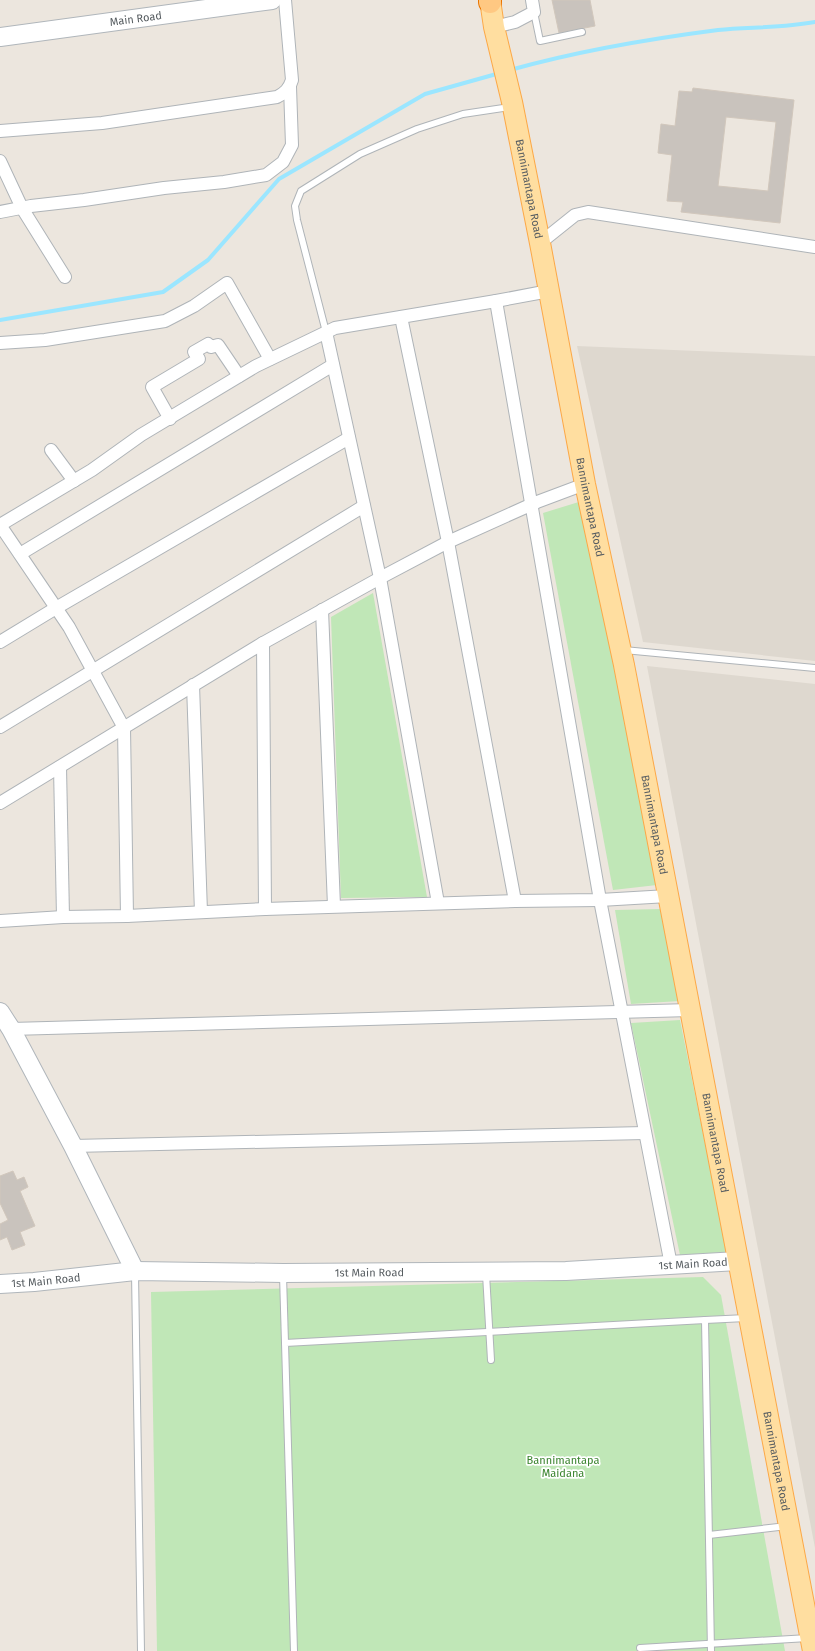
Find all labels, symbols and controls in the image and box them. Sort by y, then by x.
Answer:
street label: Main Road [109,9,163,29]
street label: Bannimantapa Road [513,138,545,240]
street label: Bannimantapa Road [573,456,607,558]
street label: Bannimantapa Road [638,774,670,876]
street label: Bannimantapa Road [699,1092,731,1194]
street label: 1st Main Road [658,1256,728,1273]
street label: 1st Main Road [335,1266,404,1280]
street label: 1st Main Road [11,1271,81,1290]
street label: Bannimantapa Road [760,1410,792,1512]
park label: Bannimantapa Maidana [527,1454,599,1480]

